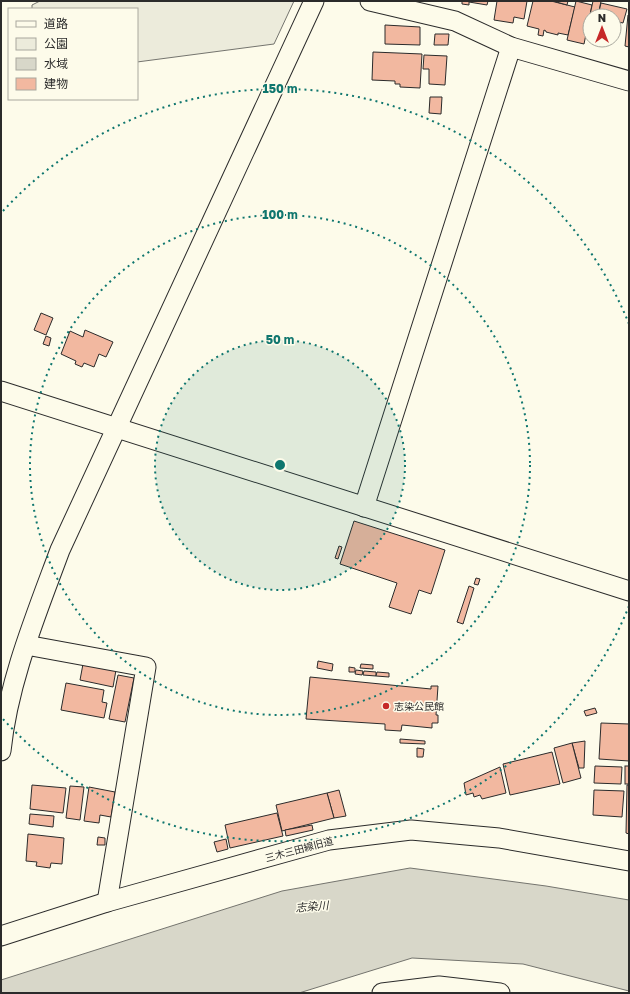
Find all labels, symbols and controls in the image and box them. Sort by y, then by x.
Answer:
legend [8,8,138,100]
north arrow [582,8,622,48]
text: N [598,11,606,24]
text: 道路 [44,16,68,31]
text: 公園 [44,36,68,51]
text: 水域 [44,56,68,71]
text: 建物 [44,76,68,91]
text: 150 m [263,81,297,96]
text: 100 m [262,207,298,222]
text: 50 m [266,332,294,347]
centre of rings [273,458,287,472]
place label: 志染公民館 [394,700,444,712]
marker: 志染公民館 [381,701,391,711]
street label: 三木三田線旧道 [264,834,334,864]
water label: 志染川 [295,898,330,914]

